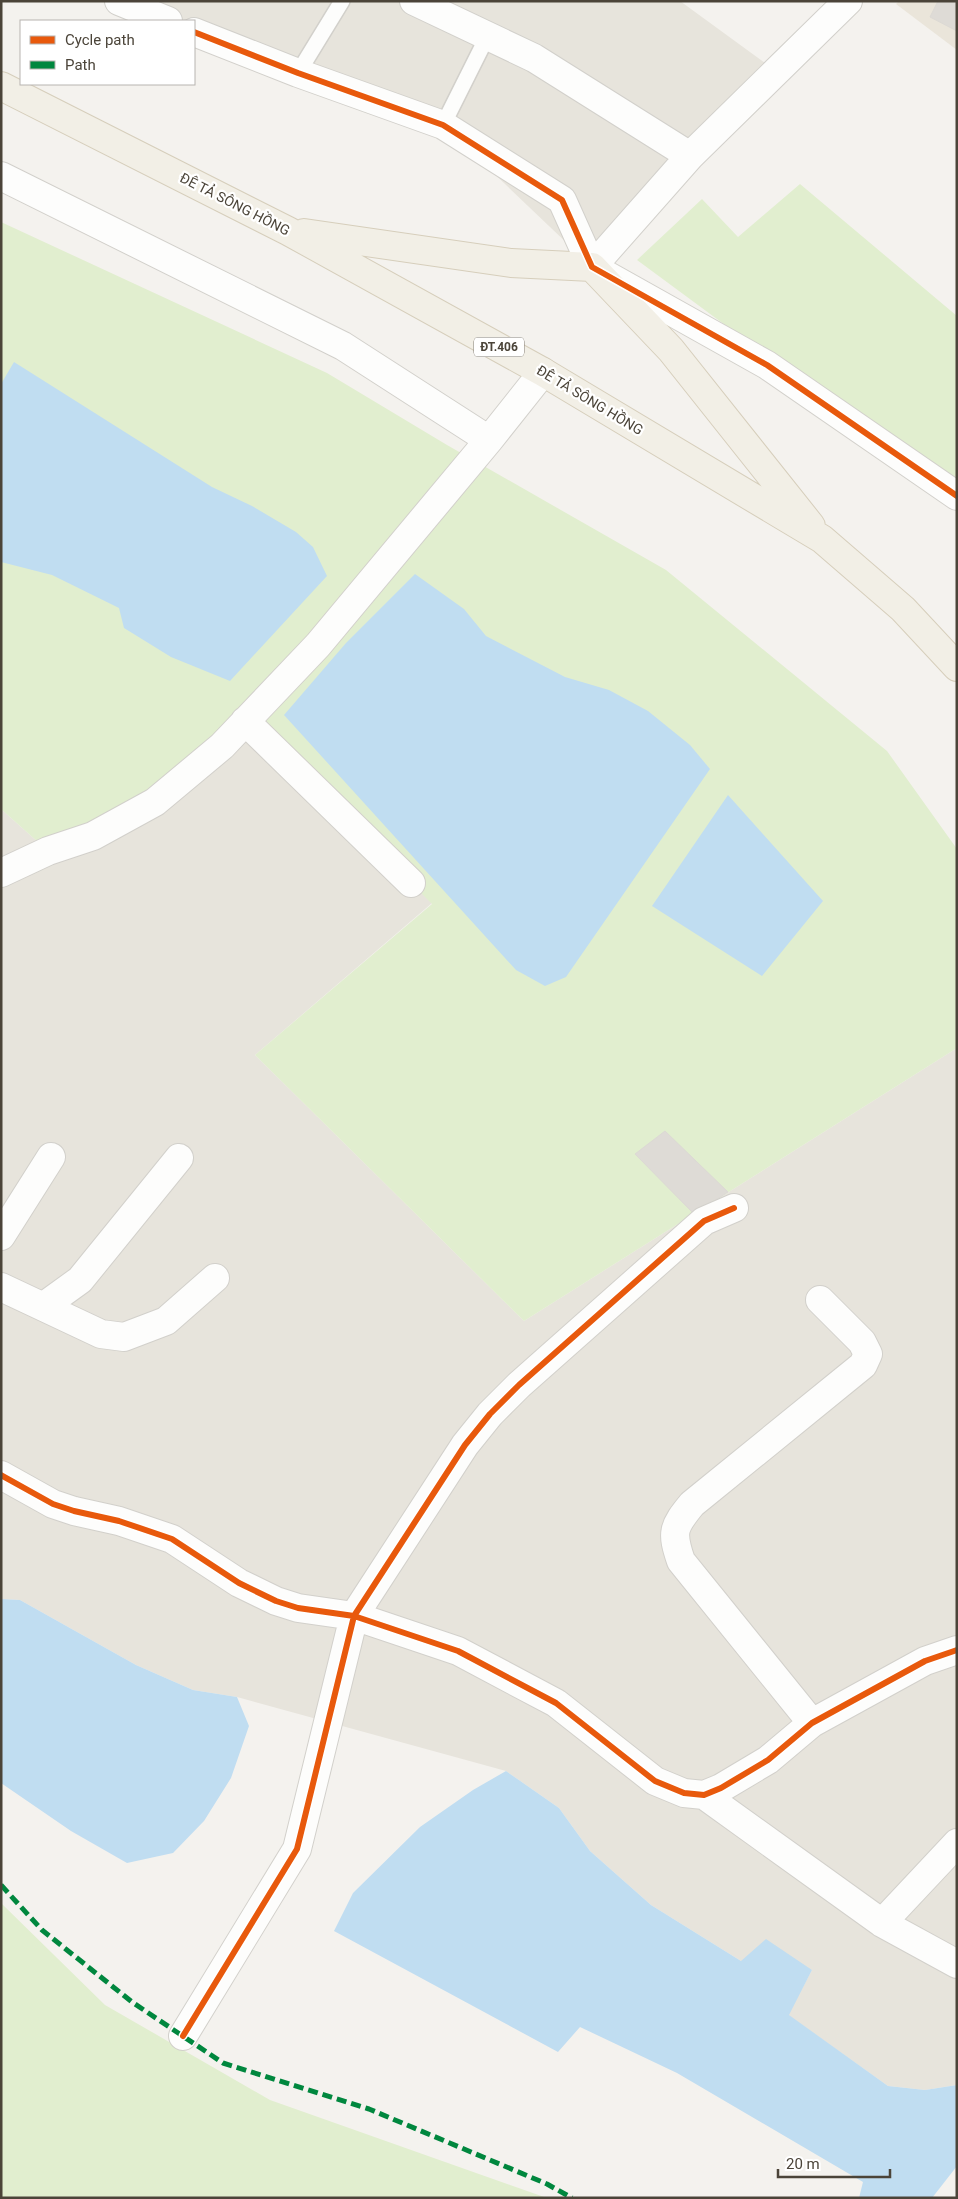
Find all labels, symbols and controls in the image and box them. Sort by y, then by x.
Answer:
legend [20,20,195,85]
text: Cycle path [65,31,135,49]
text: Path [65,56,96,74]
street label: ĐÊ TẢ SÔNG HỒNG [177,168,293,239]
road number: ĐT.406 [474,338,524,357]
street label: ĐÊ TẢ SÔNG HỒNG [534,360,647,438]
scale bar [778,2146,890,2178]
text: 20 m [786,2155,820,2173]

